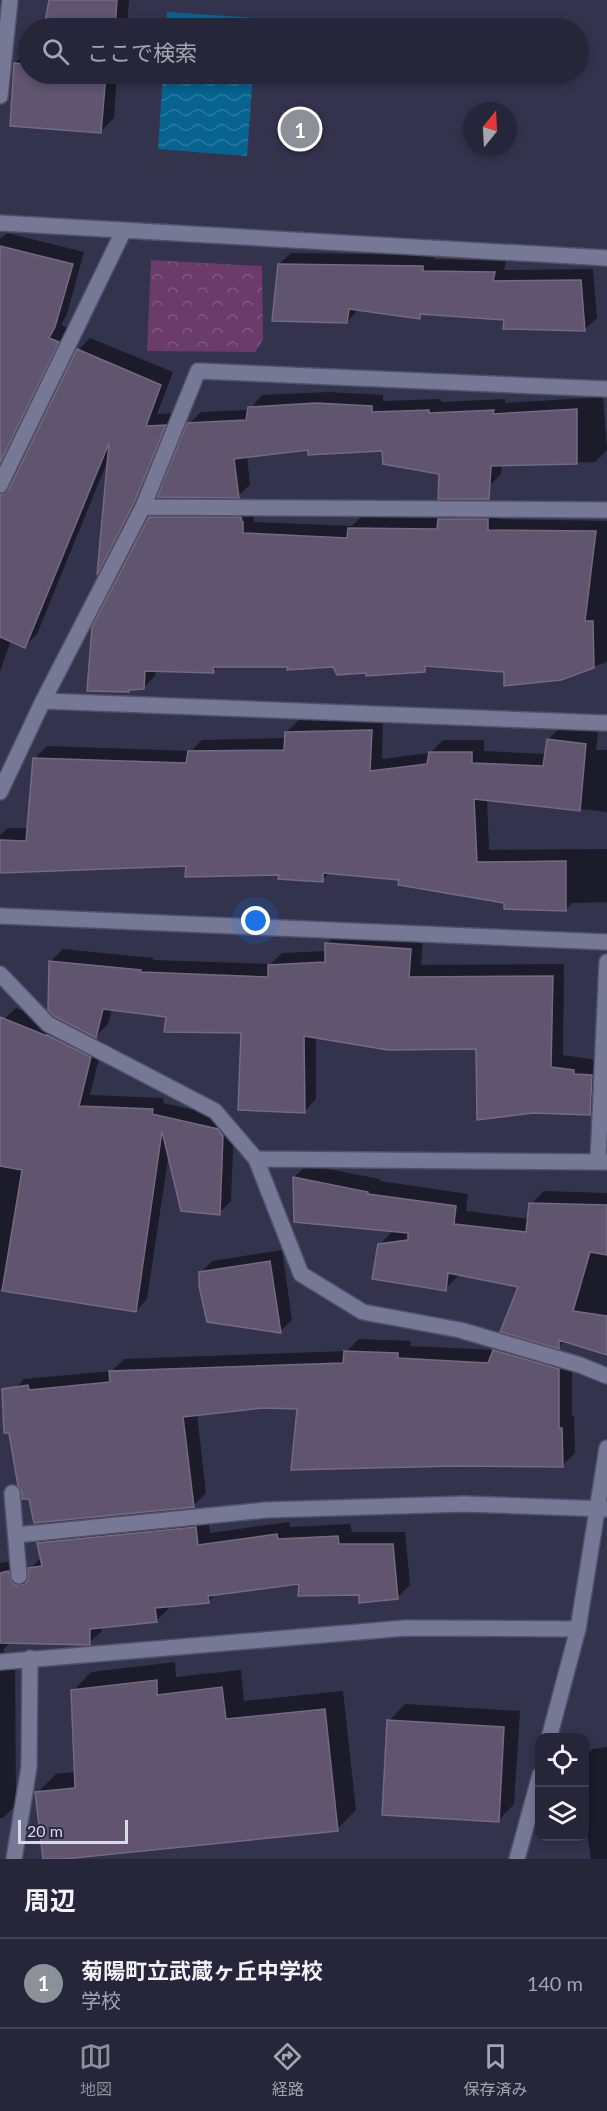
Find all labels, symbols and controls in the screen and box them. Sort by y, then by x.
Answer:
search box [18,18,589,84]
icon: search [39,35,72,68]
text: ここで検索 [87,39,197,66]
north arrow [463,102,517,156]
pin: 1 [280,106,320,152]
your location [241,906,270,935]
map controls [535,1733,589,1841]
button: locate [535,1733,589,1787]
button: layers [535,1787,589,1841]
scale bar [18,1817,128,1844]
text: 20 m [27,1821,63,1840]
text: 周辺 [24,1884,76,1916]
text: 菊陽町立武蔵ヶ丘中学校 [81,1957,323,1984]
text: 1 [38,1971,49,1995]
text: 140 m [527,1971,583,1995]
text: 学校 [81,1988,121,2012]
tab: 地図 [79,2040,112,2100]
tab: 経路 [271,2040,304,2100]
tab: 保存済み [463,2040,527,2100]

